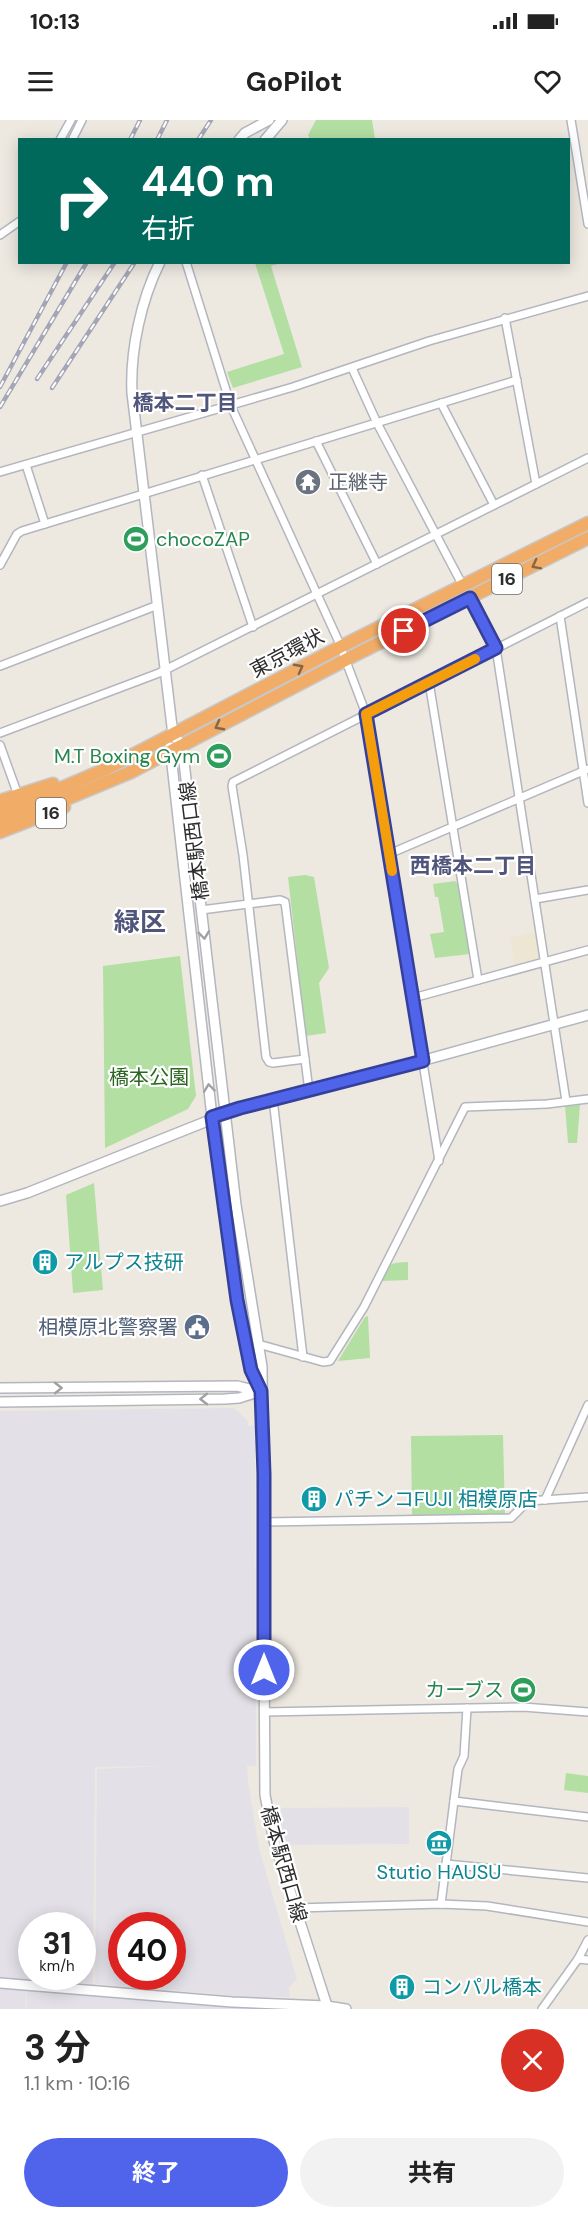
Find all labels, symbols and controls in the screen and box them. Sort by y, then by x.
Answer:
text: 10:13 [30,7,80,36]
text: GoPilot [246,64,342,99]
icon: menu [24,65,57,98]
icon: heart [531,65,564,98]
text: 440 m [141,154,275,209]
icon: right [42,162,120,240]
text: 右折 [141,211,195,246]
district label: 橋本二丁目 [133,389,238,417]
temple icon: 正継寺 [293,467,323,497]
place label: 正継寺 [328,469,388,495]
sports icon: chocoZAP [121,524,151,554]
place label: chocoZAP [156,526,250,552]
one-way arrow [531,557,542,569]
road number: 16 [492,564,522,594]
pin [378,605,429,656]
icon: arrive [387,614,420,647]
street label: 東京環状 [246,623,328,683]
one-way arrow [293,664,304,676]
one-way arrow [214,719,225,731]
sports icon: M.T Boxing Gym [204,741,234,771]
place label: M.T Boxing Gym [54,743,200,769]
street label: 橋本駅西口線 [174,780,214,902]
road number: 16 [36,798,66,828]
district label: 西橋本二丁目 [410,852,536,880]
district label: 緑区 [114,905,166,939]
one-way arrow [198,931,210,940]
park label: 橋本公園 [109,1064,189,1090]
one-way arrow [203,1083,216,1092]
building icon: アルプス技研 [30,1247,60,1277]
place label: アルプス技研 [64,1249,184,1275]
public building icon: 相模原北警察署 [182,1312,212,1342]
place label: 相模原北警察署 [38,1314,178,1340]
one-way arrow [54,1382,63,1394]
one-way arrow [199,1393,208,1406]
building icon: パチンコFUJI 相模原店 [299,1484,329,1514]
place label: パチンコFUJI 相模原店 [334,1486,538,1512]
position arrow [232,1638,296,1702]
sports icon: カーブス [508,1675,538,1705]
place label: カーブス [425,1677,504,1703]
street label: 橋本駅西口線 [255,1803,313,1925]
museum icon: Stutio HAUSU [424,1828,454,1858]
place label: Stutio HAUSU [377,1859,501,1885]
speed limit sign: 40 [108,1912,186,1990]
text: 31 [43,1924,71,1963]
text: km/h [39,1956,75,1976]
building icon: コンパル橋本 [387,1972,417,2002]
place label: コンパル橋本 [422,1974,542,2000]
text: 3 分 [24,2024,90,2071]
button: close [501,2029,564,2092]
text: 1.1 km · 10:16 [24,2070,131,2096]
button: 終了 [24,2138,288,2207]
button: 共有 [300,2138,564,2207]

